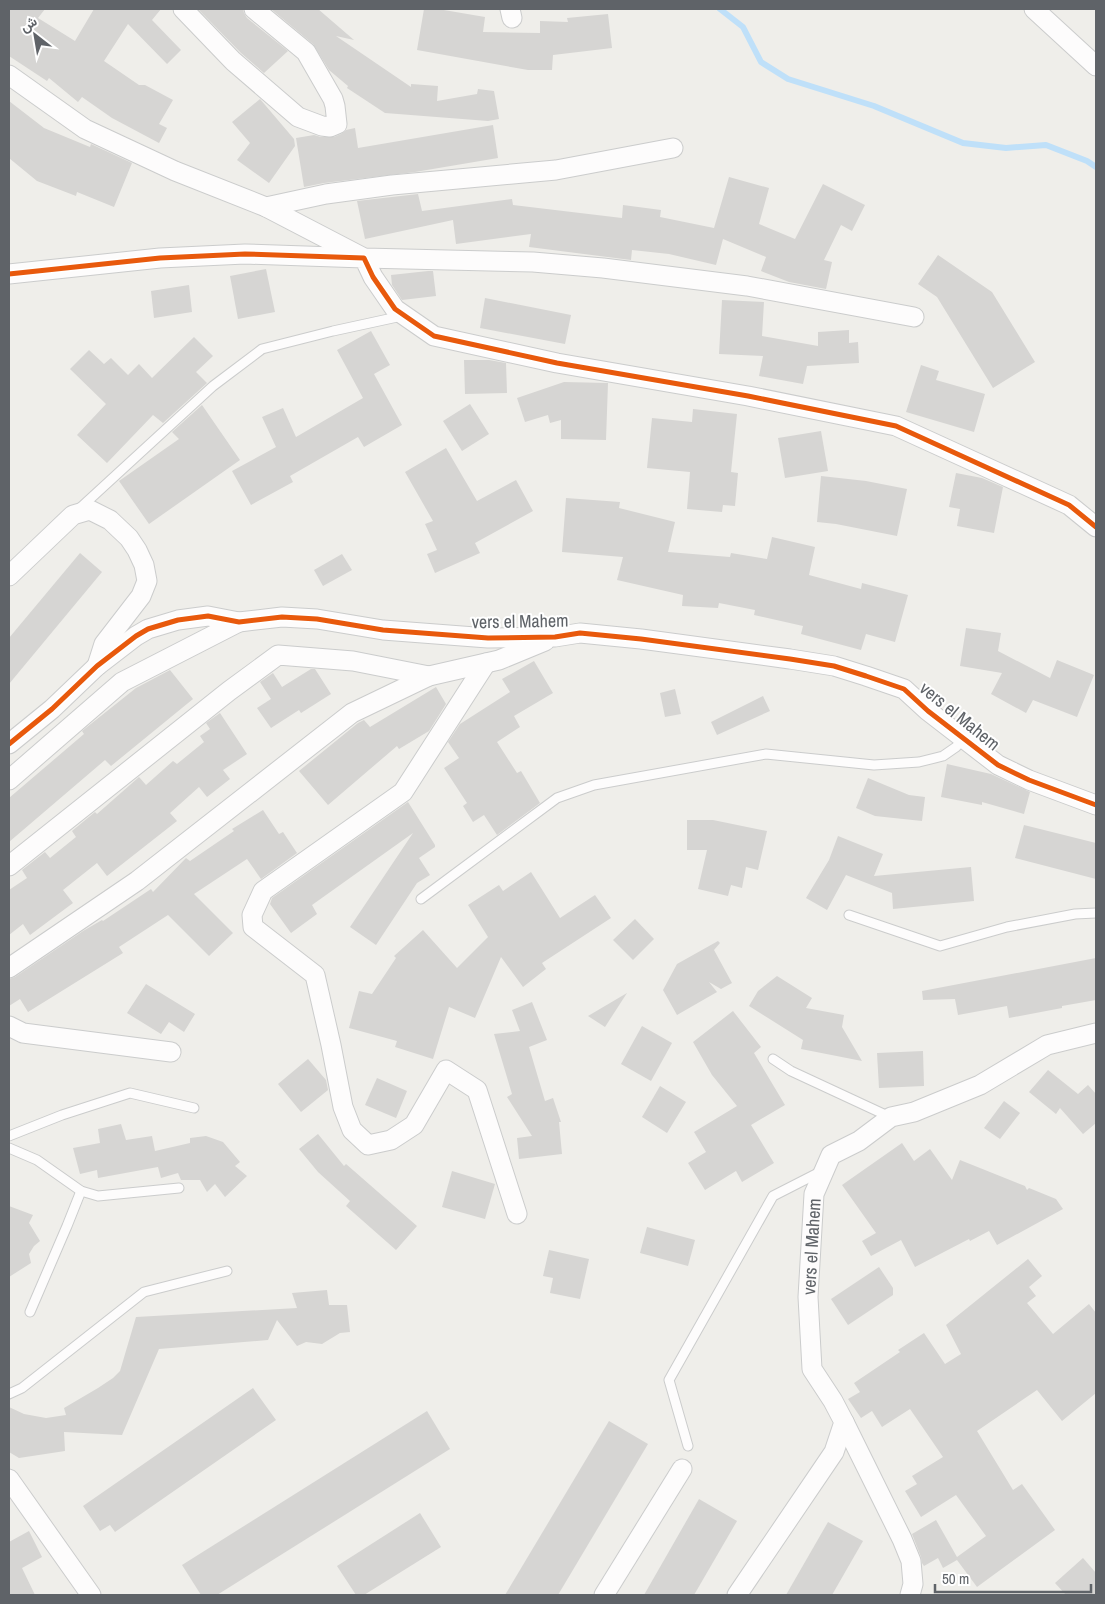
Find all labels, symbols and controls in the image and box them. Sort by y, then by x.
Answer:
north arrow [10,10,60,60]
text: ش [16,12,40,36]
street label: vers el Mahem [471,608,569,634]
street label: vers el Mahem [915,676,1005,756]
street label: vers el Mahem [796,1198,826,1296]
scale bar [935,1562,1091,1594]
text: 50 m [942,1568,969,1589]

